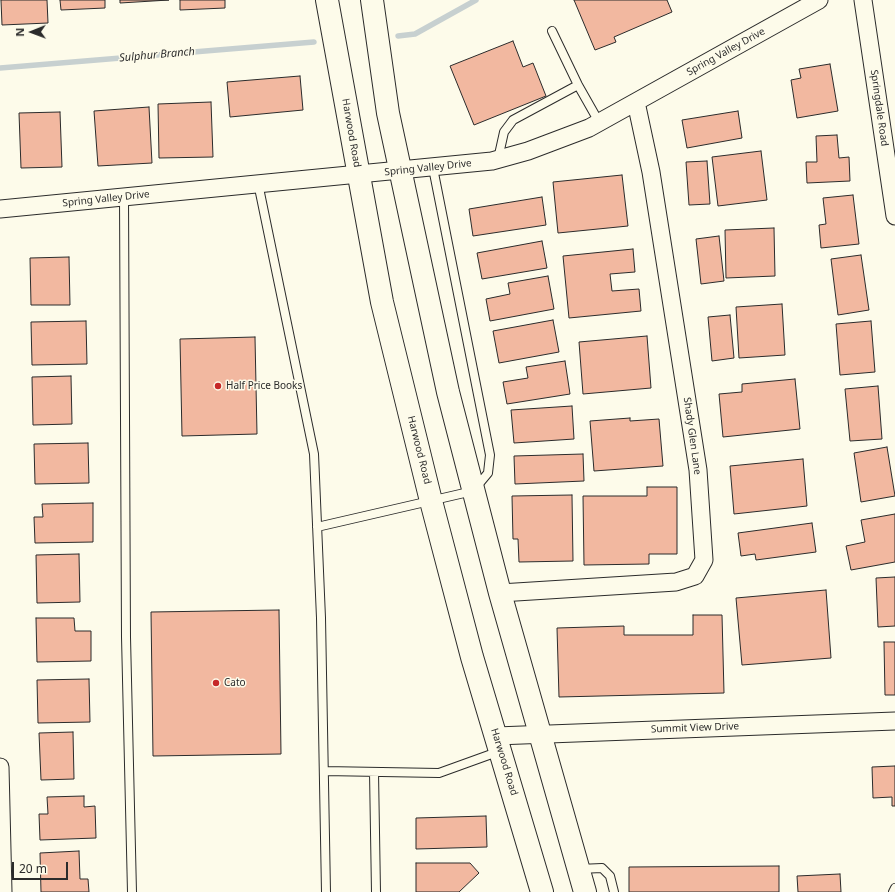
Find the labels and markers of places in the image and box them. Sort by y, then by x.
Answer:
place label: Half Price Books [226,380,302,392]
marker: Half Price Books [213,381,223,391]
place label: Cato [224,677,246,689]
marker: Cato [211,678,221,688]

